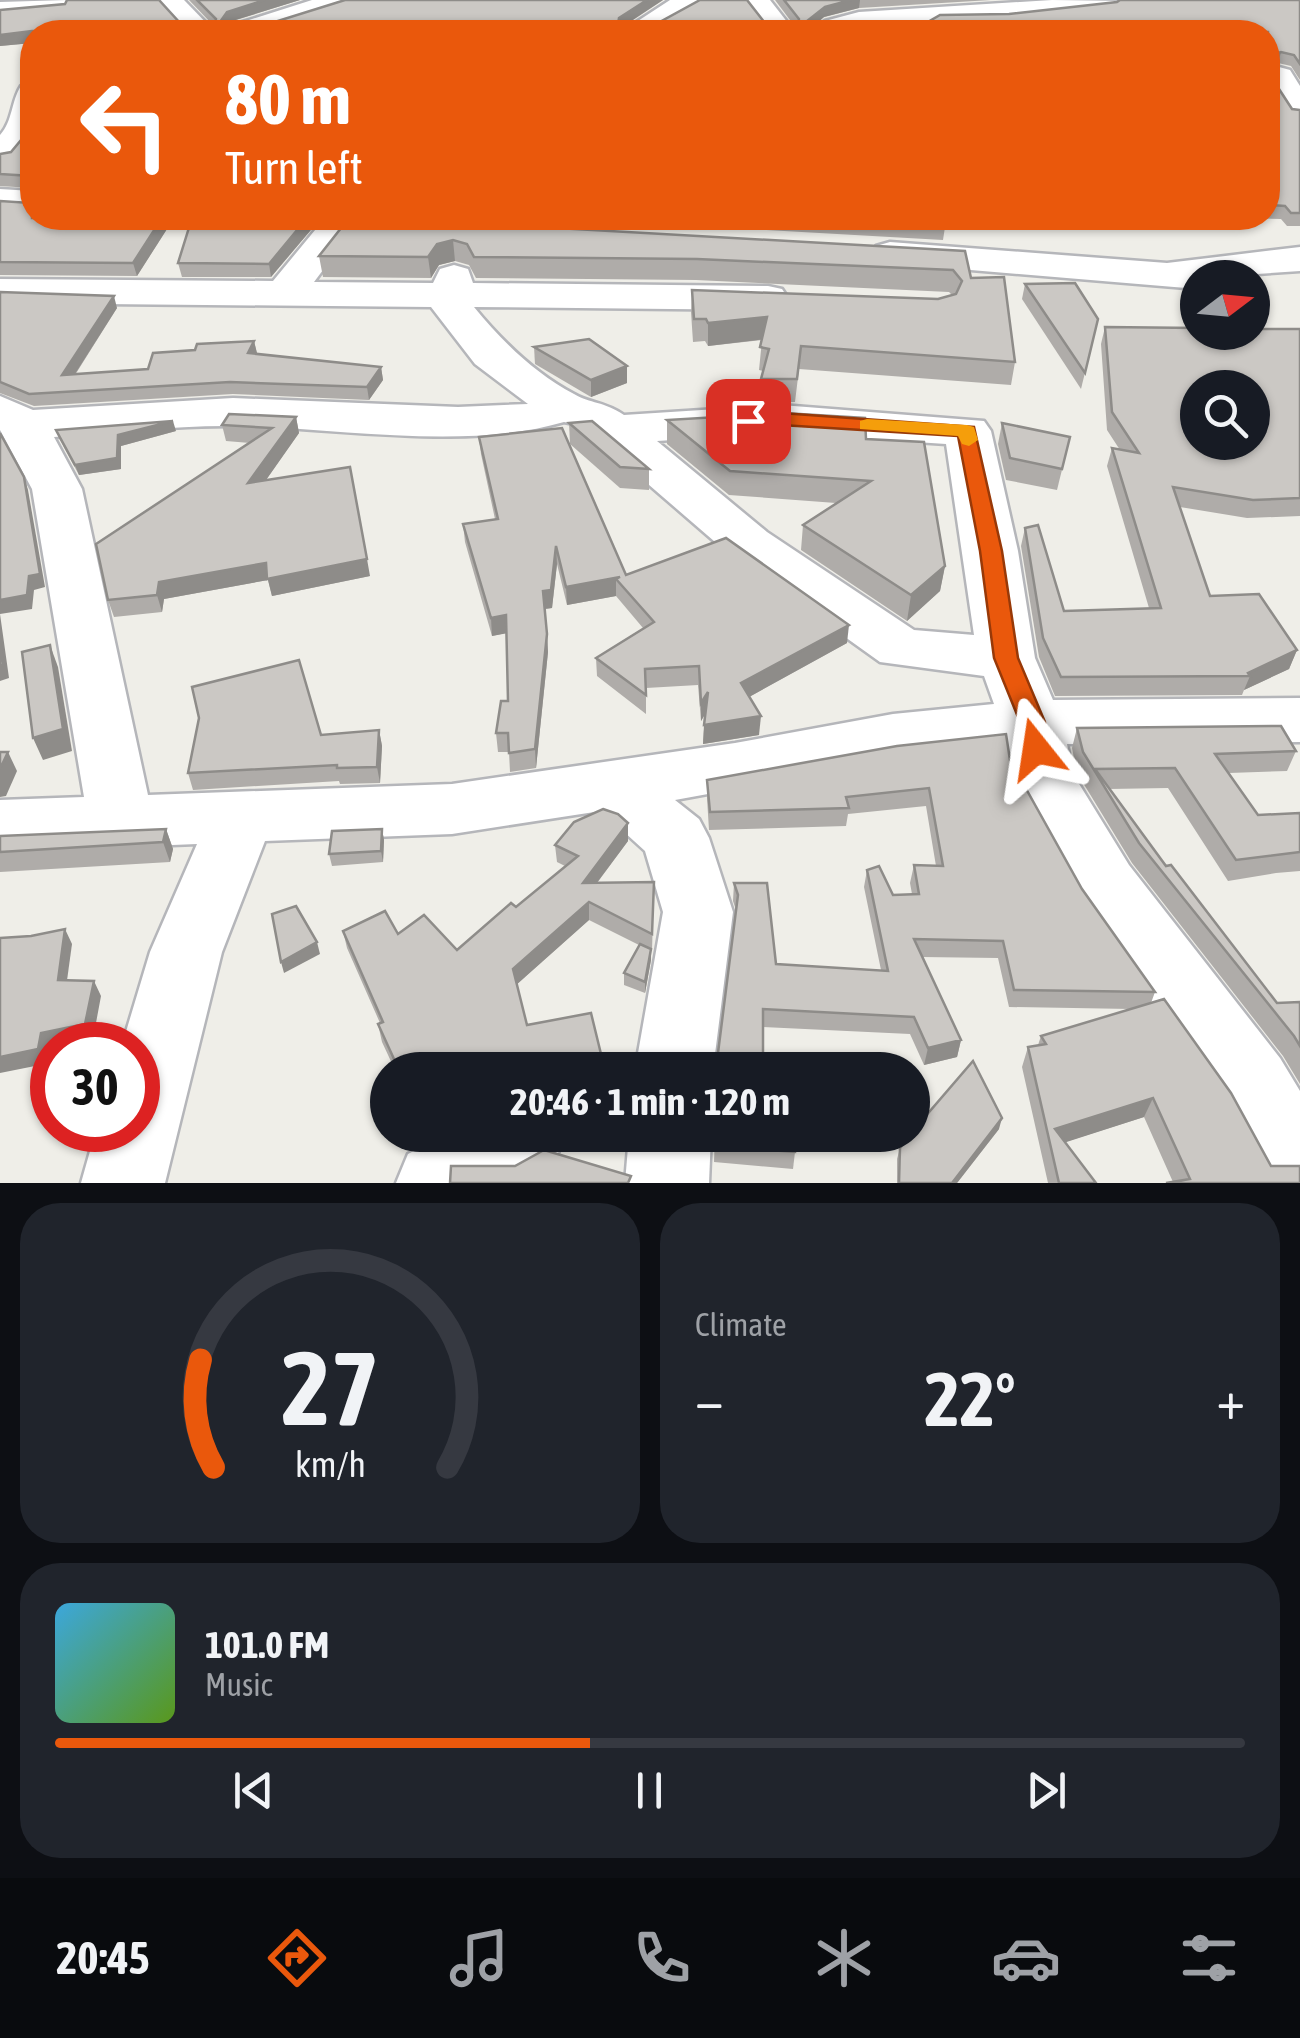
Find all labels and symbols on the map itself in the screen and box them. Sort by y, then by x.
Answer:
north arrow [1180,260,1270,350]
pin [706,379,791,464]
position arrow [984,697,1088,801]
speed limit sign: 30 [30,1022,160,1152]

